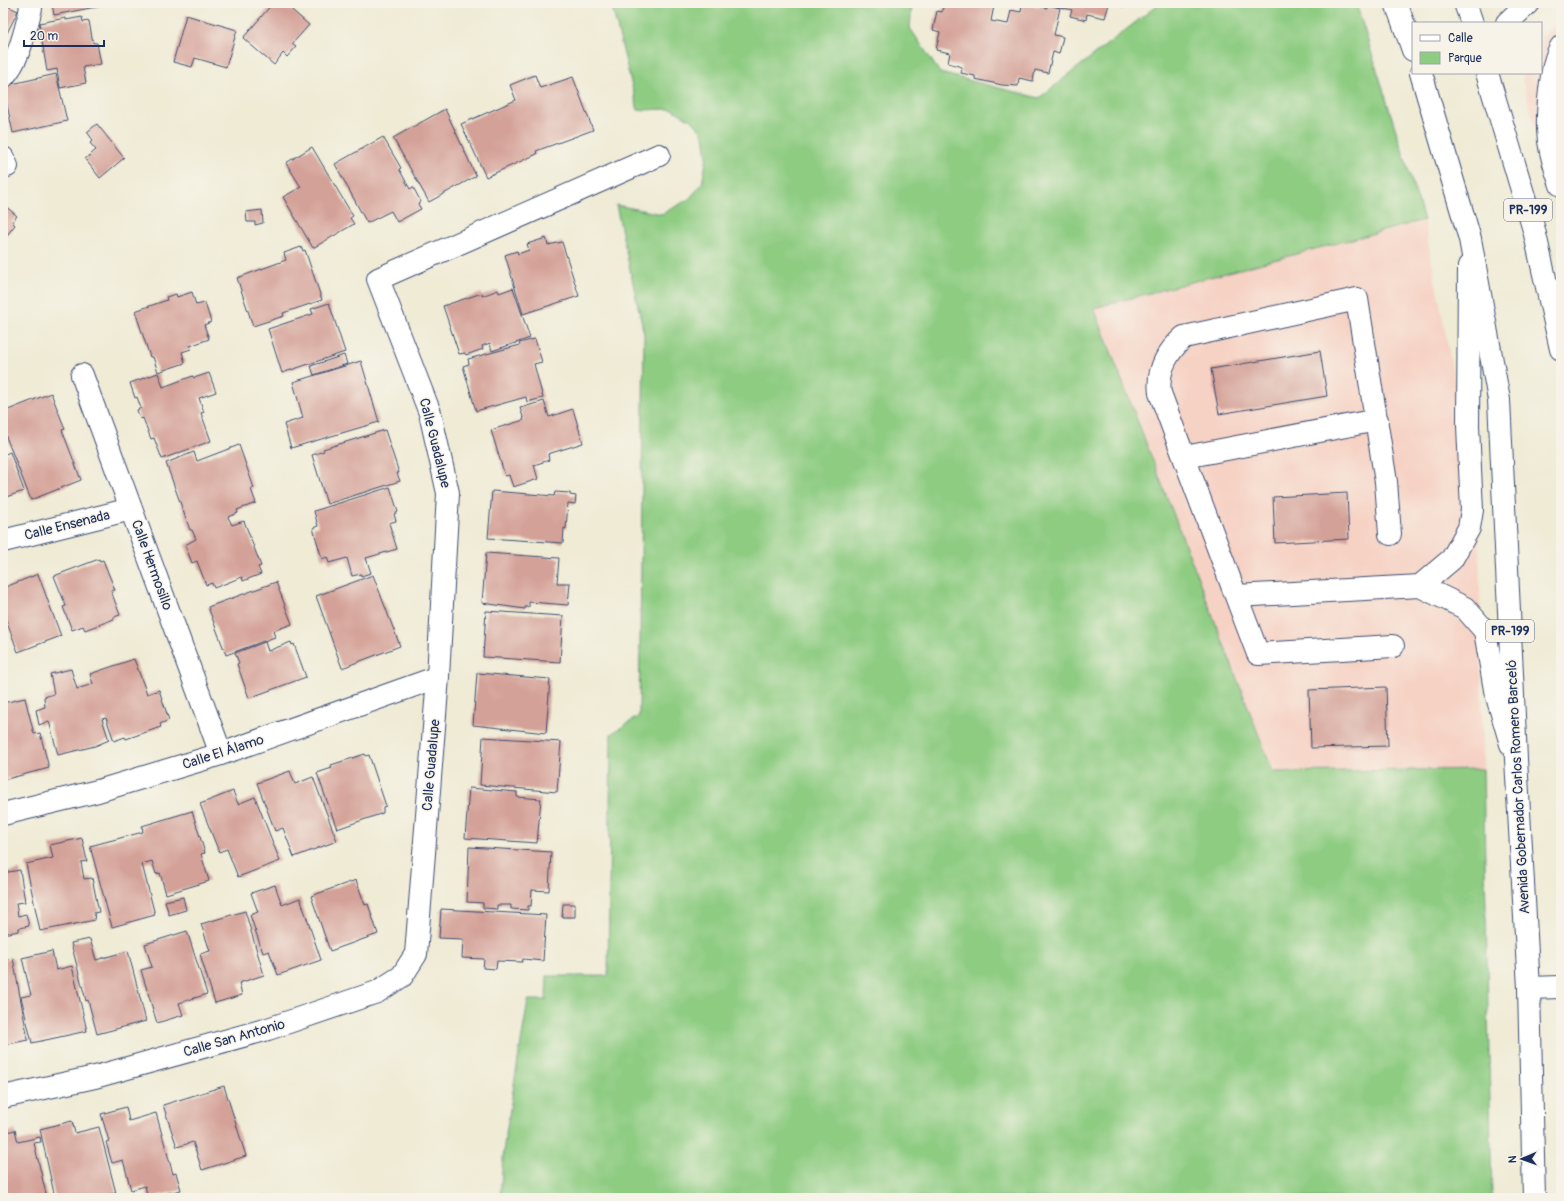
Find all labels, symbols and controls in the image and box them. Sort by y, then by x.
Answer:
scale bar [24,22,104,48]
legend [1412,22,1542,74]
text: 20 m [30,29,59,44]
text: Calle [1448,31,1473,46]
text: Parque [1448,51,1482,66]
road number: PR-199 [1504,199,1552,221]
street label: Calle Guadalupe [416,396,454,490]
street label: Calle Ensenada [23,506,111,544]
street label: Calle Hermosillo [128,518,176,613]
road number: PR-199 [1486,620,1534,642]
street label: Avenida Gobernador Carlos Romero Barceló [1503,659,1533,915]
street label: Calle Guadalupe [419,718,443,811]
street label: Calle El Álamo [180,730,266,773]
street label: Calle San Antonio [181,1015,287,1061]
north arrow [1502,1139,1542,1179]
text: N [1506,1155,1519,1163]

